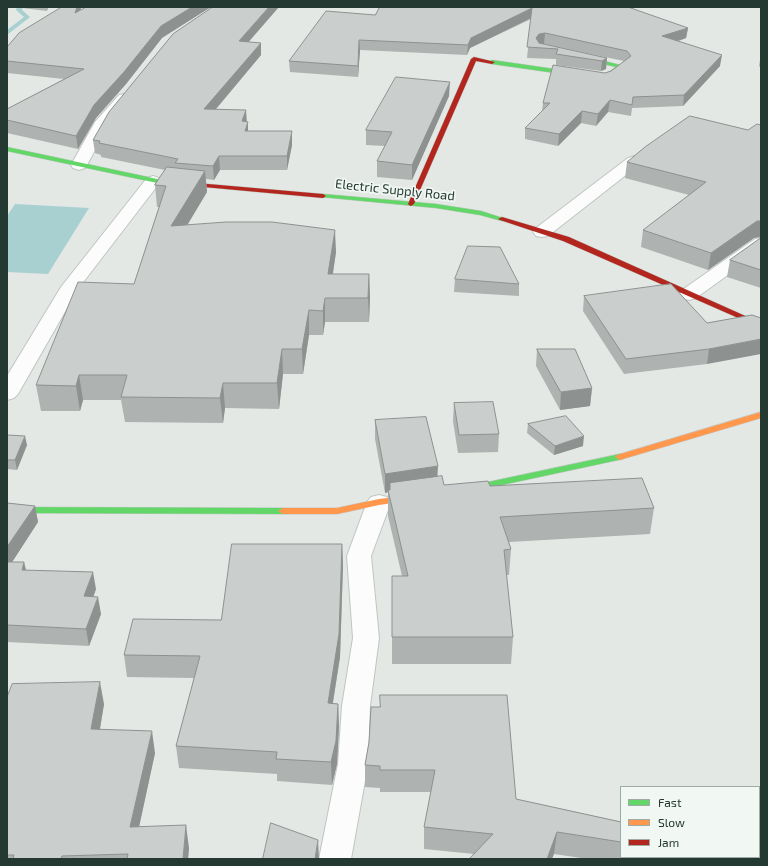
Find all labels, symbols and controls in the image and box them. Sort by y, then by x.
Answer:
street label: Electric Supply Road [334,176,456,204]
legend [620,786,760,858]
text: Fast [658,795,681,809]
text: Slow [658,815,685,829]
text: Jam [658,835,679,849]

